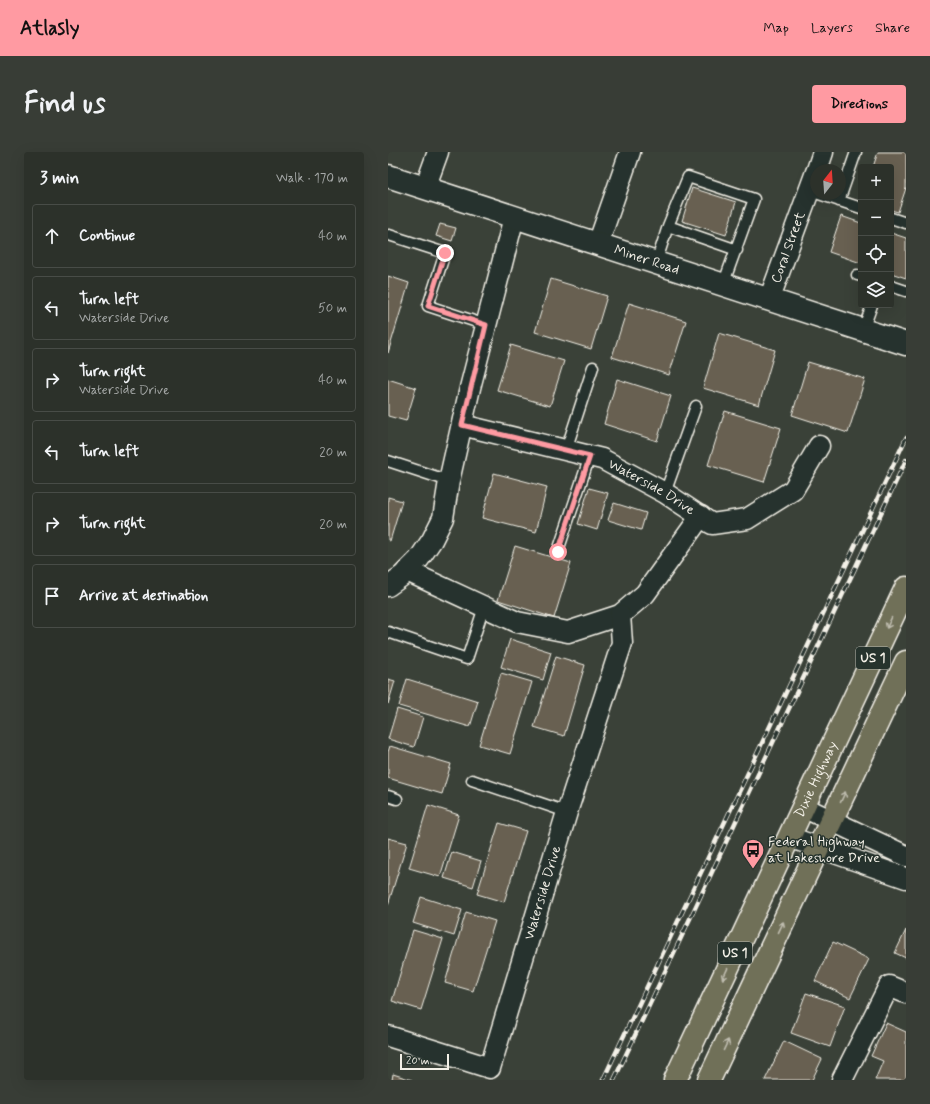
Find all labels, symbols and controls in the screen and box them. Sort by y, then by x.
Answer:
text: Atlasly [20,16,79,41]
text: Map [763,19,789,37]
text: Layers [811,19,853,37]
text: Share [875,19,910,37]
button: Directions [812,85,906,123]
text: Find us [24,86,105,123]
north arrow [810,164,846,200]
map controls [858,164,894,308]
button: + [858,164,894,200]
text: 3 min [40,167,79,189]
text: Walk · 170 m [276,170,348,187]
button: − [858,200,894,236]
street label: Coral Street [767,208,810,286]
icon: ahead [41,225,63,247]
text: Continue [79,226,135,246]
text: 40 m [318,228,347,245]
button: locate [858,236,894,272]
street label: Miner Road [612,241,682,279]
route end [436,244,454,262]
button: layers [858,272,894,308]
text: Turn left [79,290,139,310]
icon: left [41,297,63,319]
text: 50 m [318,300,347,317]
text: Waterside Drive [79,310,169,327]
text: Turn right [79,362,146,382]
icon: right [41,369,63,391]
text: 40 m [318,372,347,389]
text: Waterside Drive [79,382,169,399]
icon: left [41,441,63,463]
text: Turn left [79,442,139,462]
text: 20 m [319,444,347,461]
street label: Waterside Drive [605,455,699,519]
icon: right [41,513,63,535]
text: Turn right [79,514,146,534]
text: 20 m [319,516,347,533]
route start [549,543,567,561]
icon: arrive [41,585,63,607]
text: Arrive at destination [79,586,208,606]
one-way arrow [885,617,892,629]
road number: US 1 [856,647,890,669]
street label: Dixie Highway [790,738,842,821]
one-way arrow [840,791,847,803]
place label: Federal Highway at Lakeshore Drive [768,833,880,867]
bus stop icon: Federal Highway at Lakeshore Drive [740,837,766,870]
street label: Waterside Drive [520,843,565,942]
one-way arrow [778,921,785,933]
road number: US 1 [718,942,752,964]
one-way arrow [721,968,728,980]
one-way arrow [723,1039,730,1051]
scale bar [400,1052,449,1071]
text: 20 m [406,1054,429,1068]

